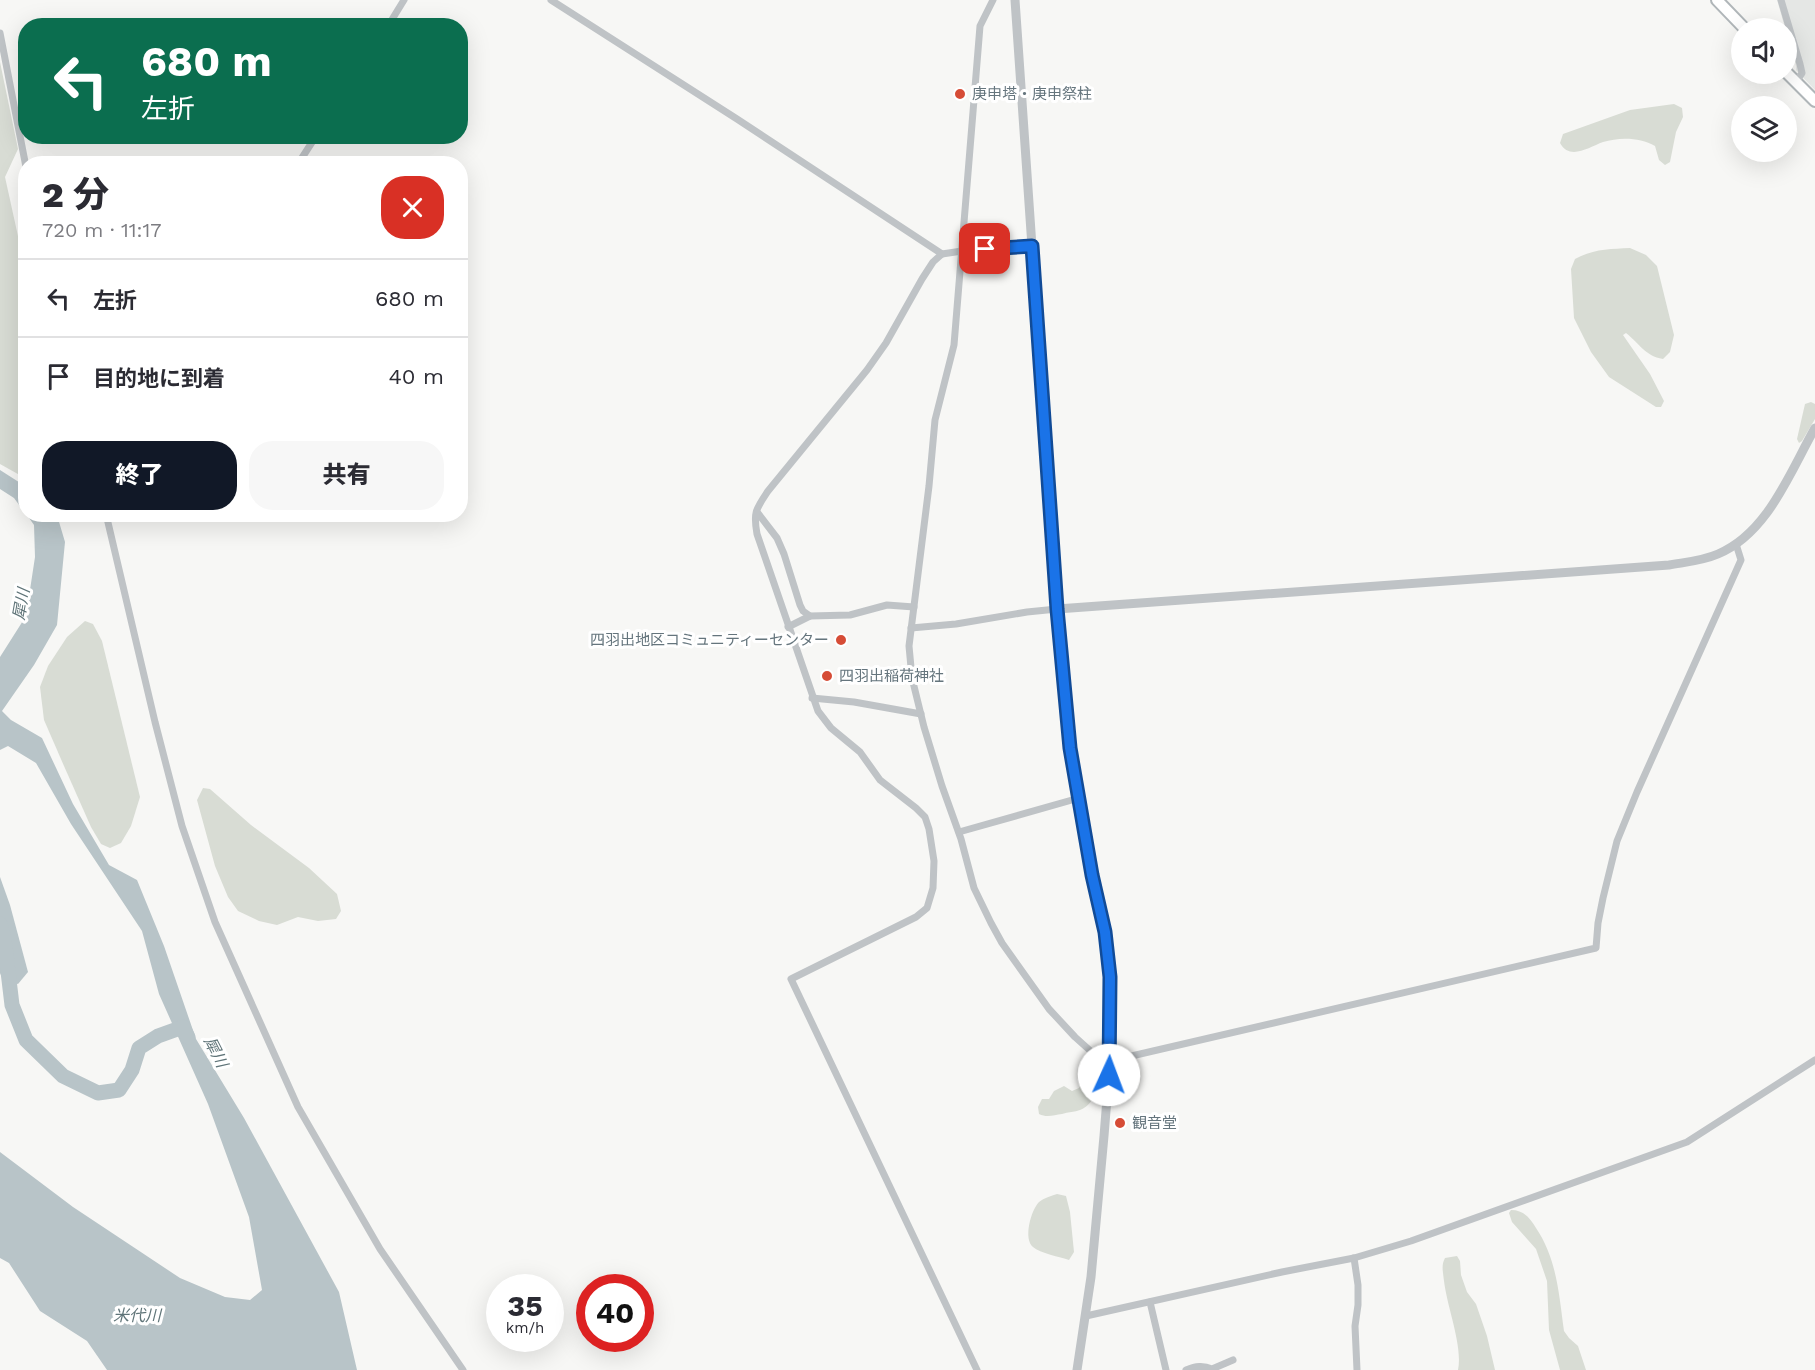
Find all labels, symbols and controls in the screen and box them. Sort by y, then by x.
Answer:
map controls [1731,18,1797,162]
button: sound [1731,18,1797,84]
text: 680 m [141,37,272,86]
icon: left [42,42,120,120]
place label: 庚申塔・庚申祭柱 [972,85,1092,103]
marker: 庚申塔・庚申祭柱 [953,87,967,101]
text: 左折 [141,93,195,125]
button: layers [1731,96,1797,162]
text: 2 分 [42,174,109,216]
button: close [381,176,444,239]
text: 720 m · 11:17 [42,218,162,242]
pin [959,223,1010,274]
icon: arrive [968,232,1001,265]
icon: left [42,282,75,315]
text: 680 m [375,286,444,311]
text: 左折 [93,288,137,313]
icon: arrive [42,360,75,393]
text: 40 m [388,364,444,389]
text: 目的地に到着 [93,366,225,391]
button: 終了 [42,441,237,510]
button: 共有 [249,441,444,510]
water label: 犀川 [9,585,33,621]
place label: 四羽出地区コミュニティーセンター [590,631,829,649]
marker: 四羽出地区コミュニティーセンター [834,633,848,647]
place label: 四羽出稲荷神社 [839,667,944,685]
marker: 四羽出稲荷神社 [820,669,834,683]
water label: 犀川 [200,1033,233,1072]
position arrow [1077,1043,1141,1107]
place label: 観音堂 [1132,1114,1177,1132]
marker: 観音堂 [1113,1116,1127,1130]
speed limit sign: 40 [576,1274,654,1352]
text: 35 [507,1288,543,1323]
water label: 米代川 [113,1306,163,1325]
text: km/h [506,1319,544,1337]

